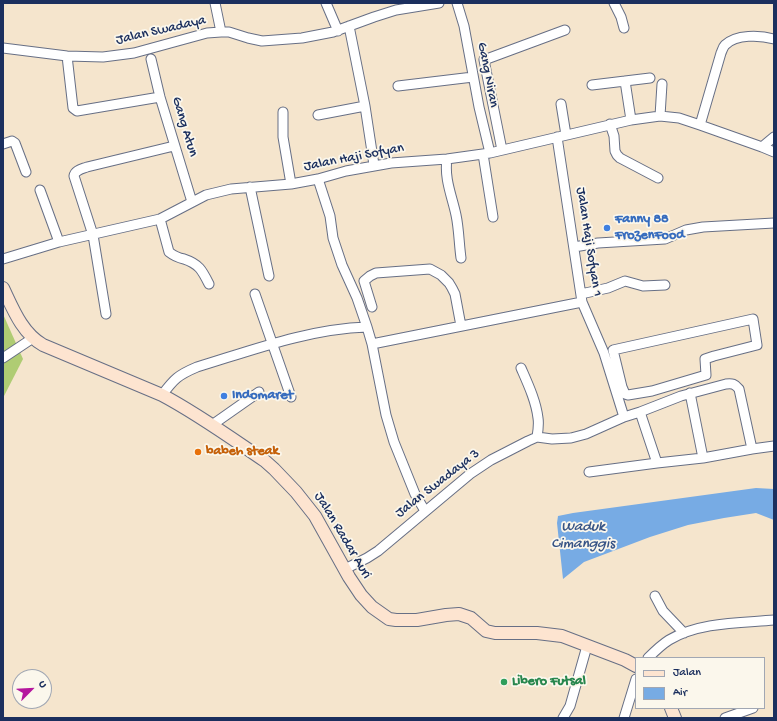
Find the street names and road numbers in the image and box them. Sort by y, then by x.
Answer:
street label: Jalan Swadaya [114,12,208,50]
street label: Gang Niran [472,41,502,109]
street label: Gang Atun [167,95,201,159]
street label: Jalan Haji Sofyan [303,140,405,176]
street label: Jalan Haji Sofyan 1 [571,186,605,298]
street label: Jalan Swadaya 3 [393,446,483,522]
street label: Jalan Radar Auri [310,490,374,582]

